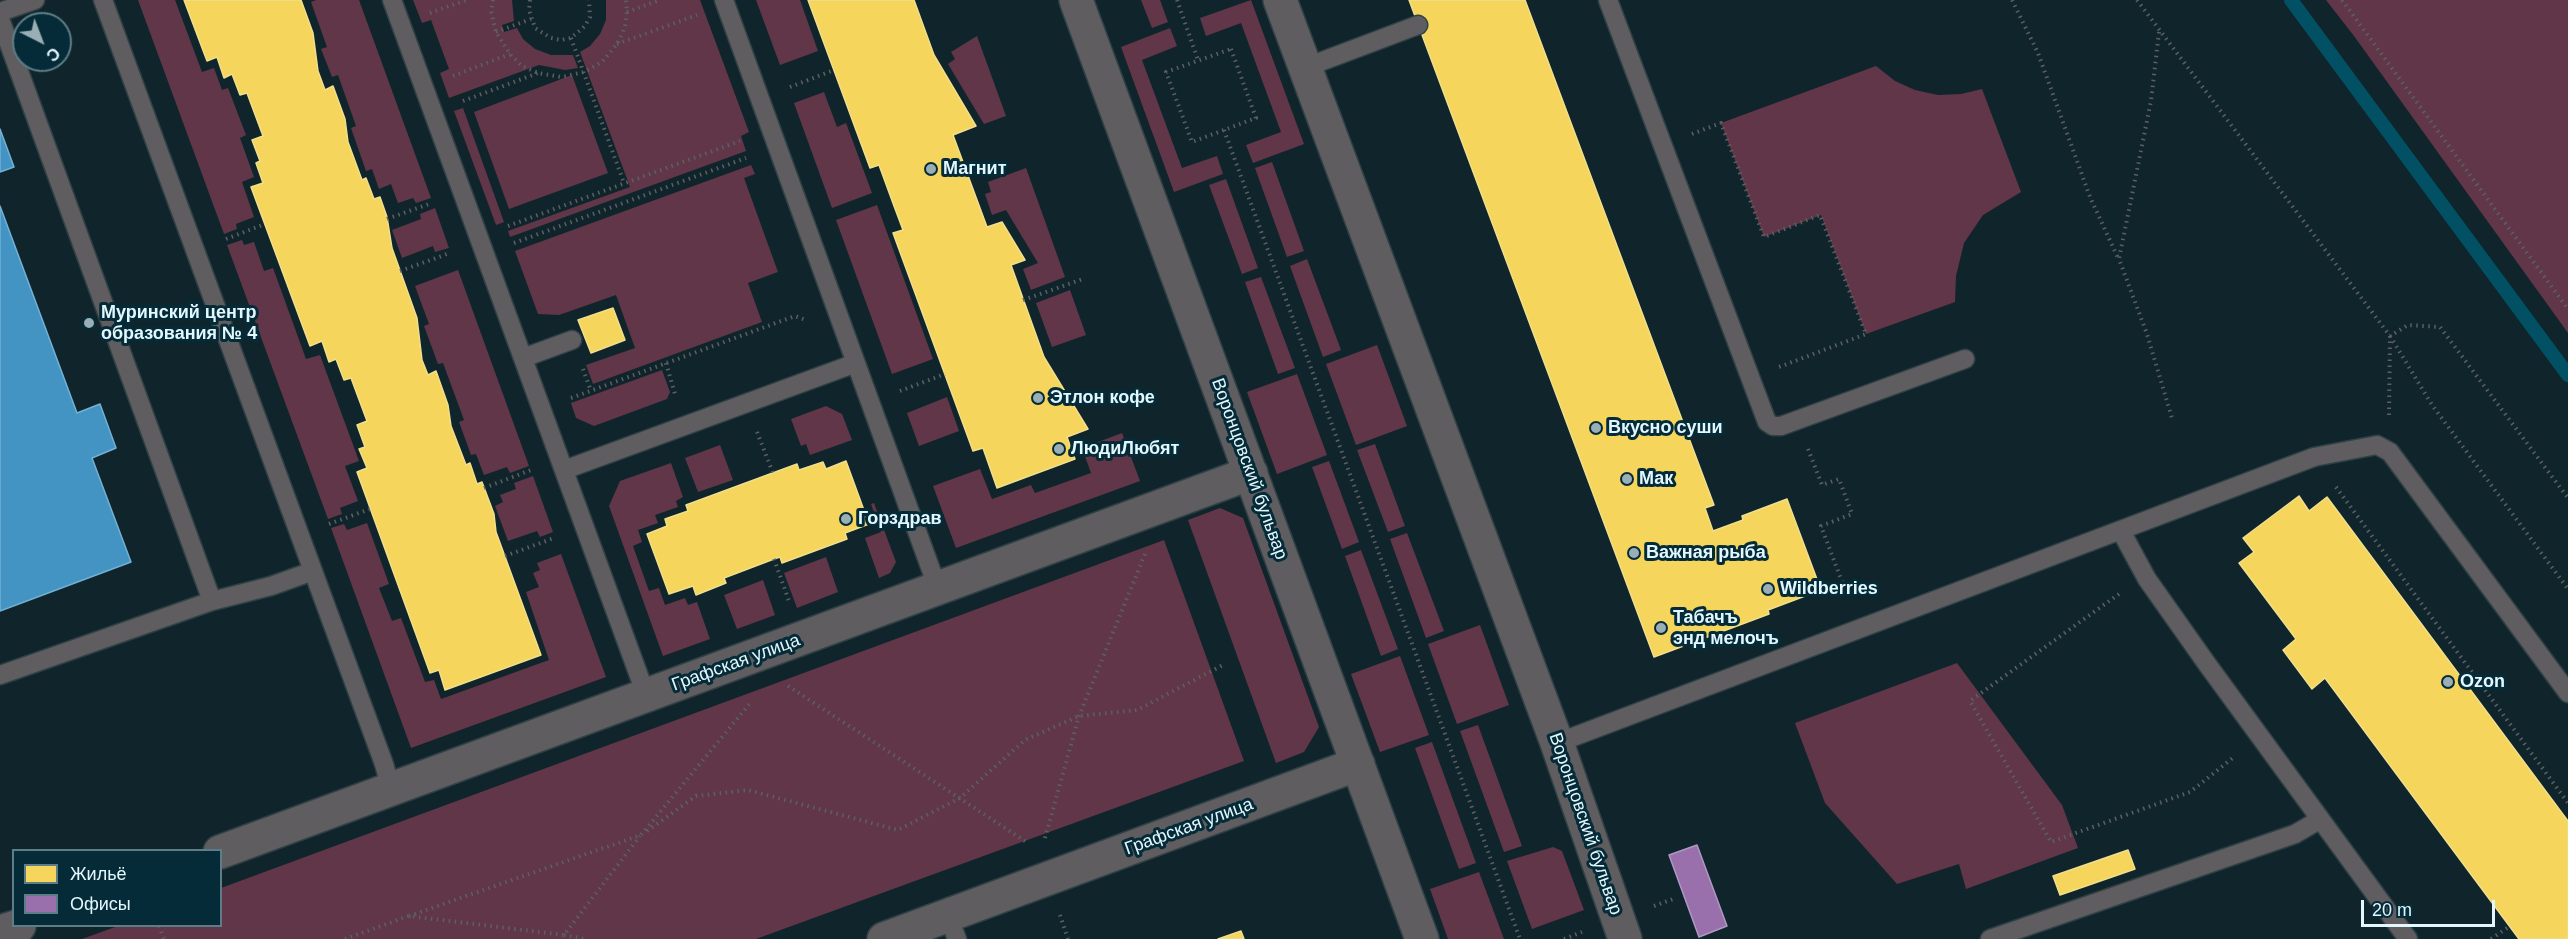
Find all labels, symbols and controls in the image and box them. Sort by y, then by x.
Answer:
north arrow [12,12,72,72]
text: С [43,44,63,64]
place label: Магнит [943,158,1006,180]
marker: Магнит [924,162,938,176]
place label: Муринский центр образования № 4 [101,302,257,344]
marker: Муринский центр образования № 4 [82,316,96,330]
street label: Воронцовский бульвар [1206,375,1292,563]
place label: Этлон кофе [1050,387,1155,409]
marker: Этлон кофе [1031,391,1045,405]
place label: Вкусно суши [1608,417,1723,439]
marker: Вкусно суши [1589,421,1603,435]
place label: ЛюдиЛюбят [1071,438,1179,460]
marker: ЛюдиЛюбят [1052,442,1066,456]
place label: Мак [1639,468,1673,490]
marker: Мак [1620,472,1634,486]
place label: Горздрав [858,508,942,530]
marker: Горздрав [839,512,853,526]
place label: Важная рыба [1646,542,1766,564]
marker: Важная рыба [1627,546,1641,560]
place label: Wildberries [1780,578,1878,600]
marker: Wildberries [1761,582,1775,596]
place label: Табачъ энд мелочъ [1673,607,1779,650]
marker: Табачъ энд мелочъ [1654,621,1668,635]
street label: Графская улица [669,630,803,696]
place label: Ozon [2460,671,2505,693]
marker: Ozon [2441,675,2455,689]
street label: Воронцовский бульвар [1544,730,1626,918]
street label: Графская улица [1122,794,1256,860]
legend [12,849,222,927]
text: Жильё [70,864,127,884]
scale bar [2364,888,2498,926]
text: Офисы [70,894,131,914]
text: 20 m [2372,900,2412,920]

